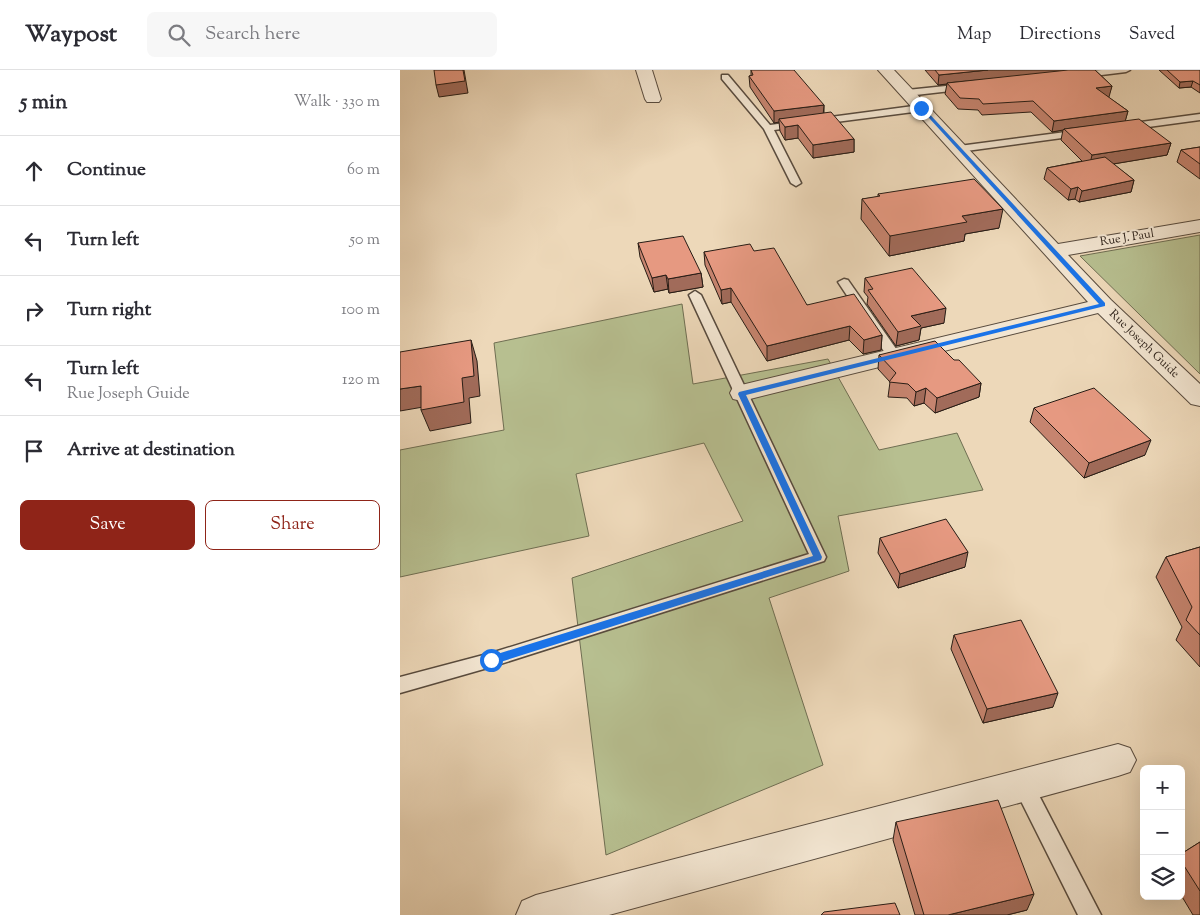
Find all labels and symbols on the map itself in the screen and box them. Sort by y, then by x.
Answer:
route end [910,97,933,120]
street label: Rue J. Paul [1099,225,1156,251]
street label: Rue Joseph Guide [1105,306,1184,383]
route start [480,649,503,672]

